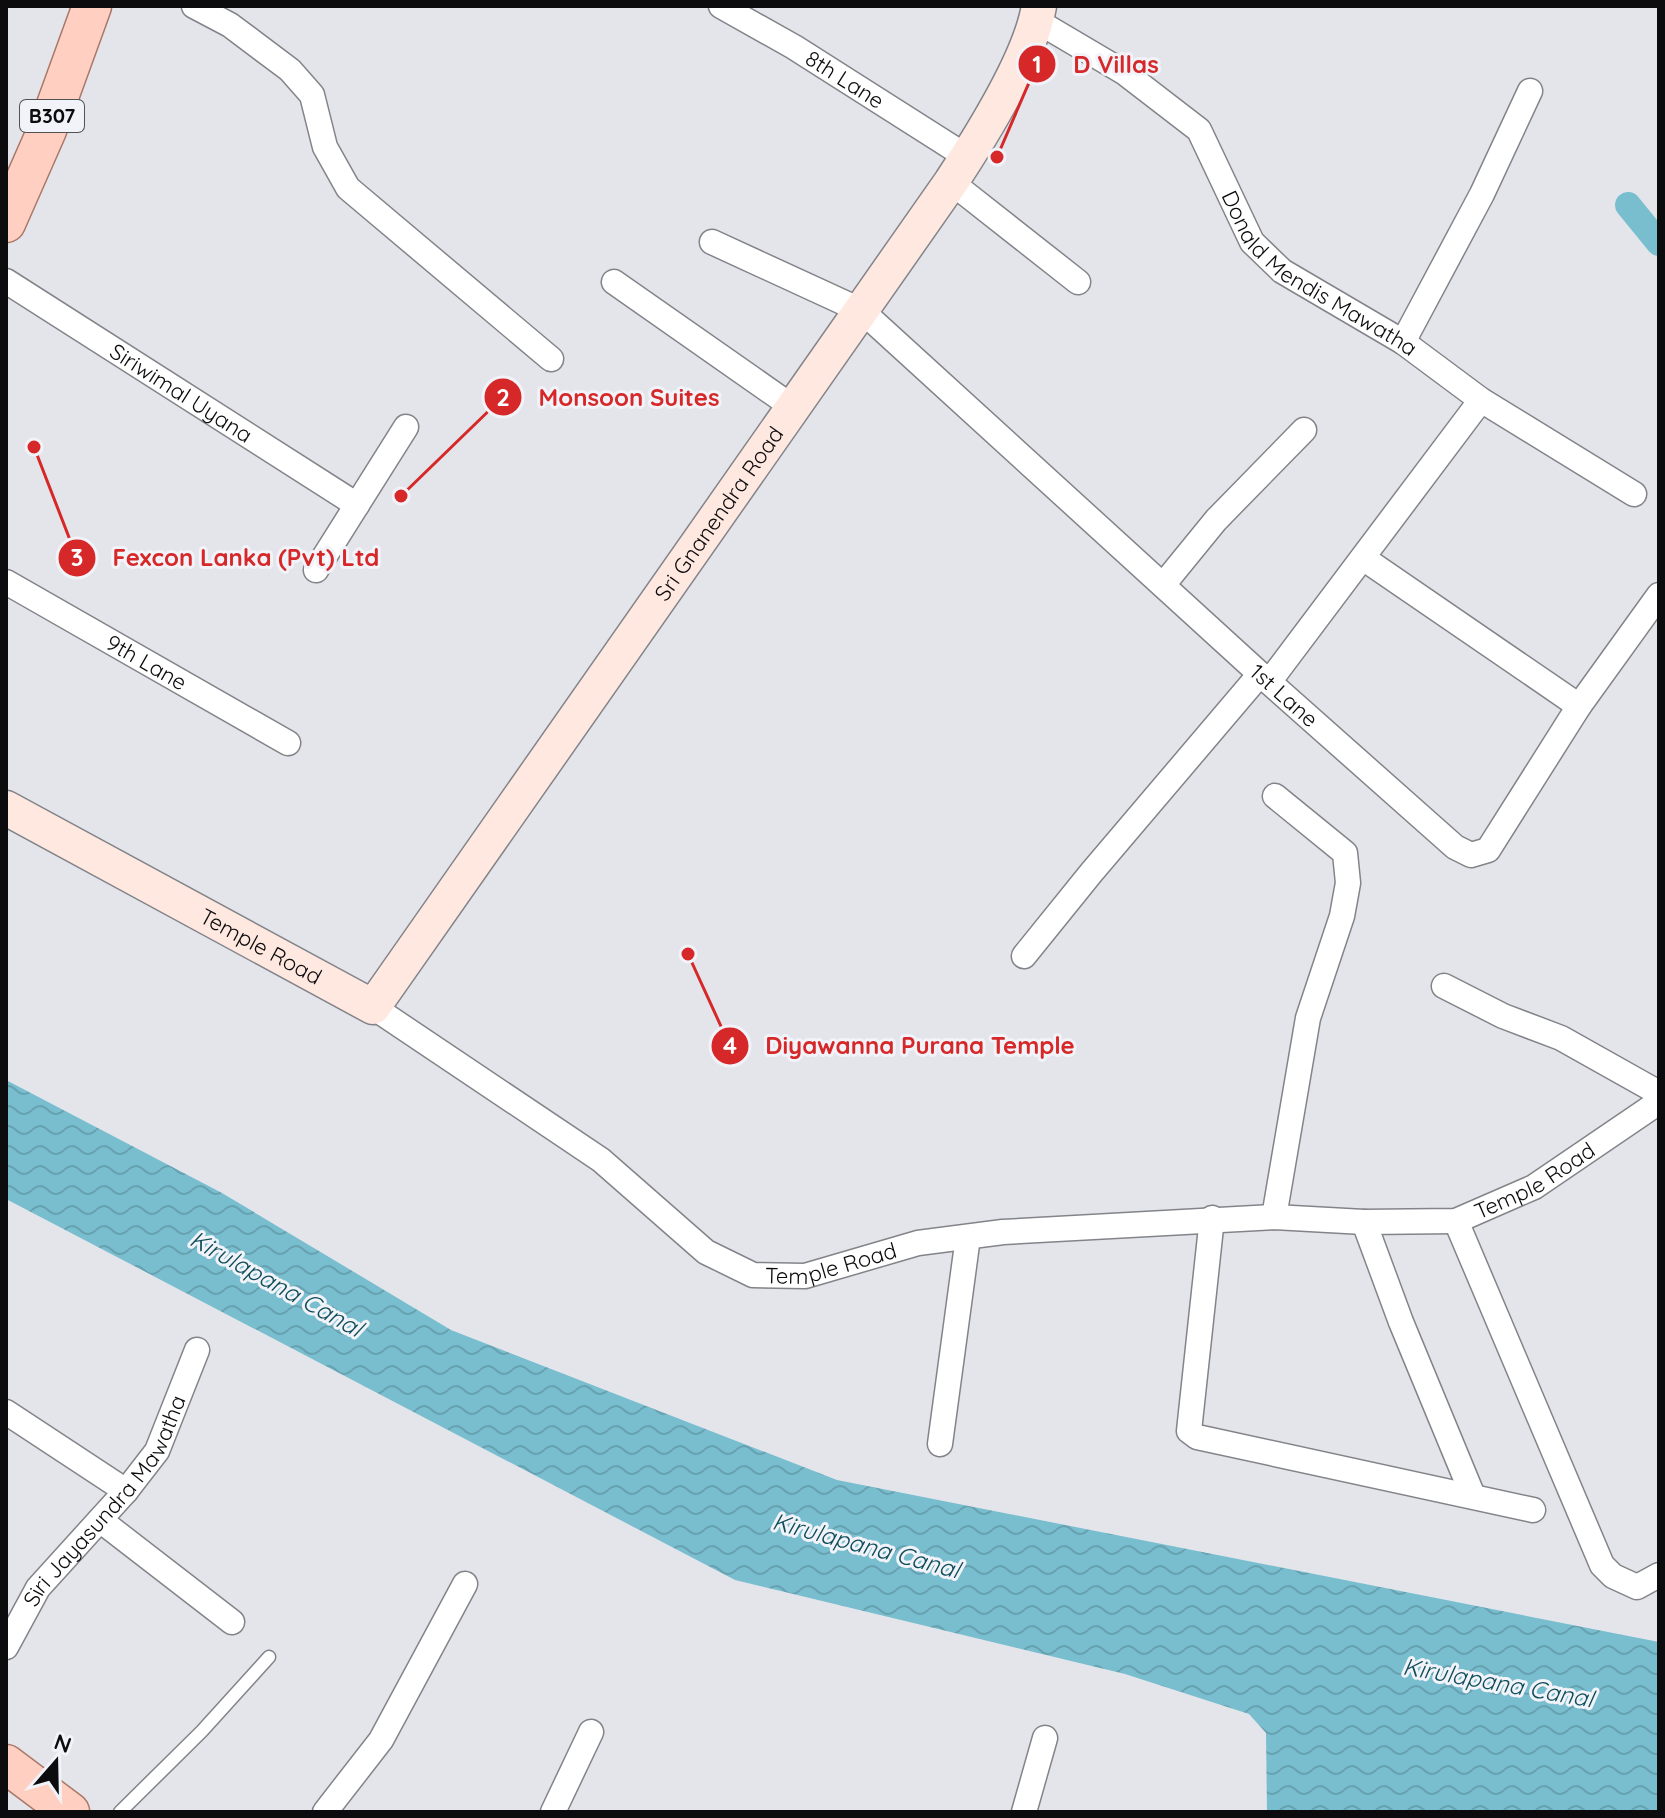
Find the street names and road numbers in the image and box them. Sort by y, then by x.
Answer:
street label: 8th Lane [800,44,890,115]
road number: B307 [20,100,84,132]
street label: Donald Mendis Mawatha [1216,186,1423,362]
street label: Siriwimal Uyana [105,337,258,449]
street label: Sri Gnanendra Road [648,421,789,606]
street label: 9th Lane [101,628,192,696]
street label: 1st Lane [1244,658,1324,733]
street label: Temple Road [195,902,327,991]
street label: Temple Road [1470,1136,1600,1225]
street label: Temple Road [765,1236,900,1290]
street label: Siri Jayasundra Mawatha [17,1391,192,1611]

